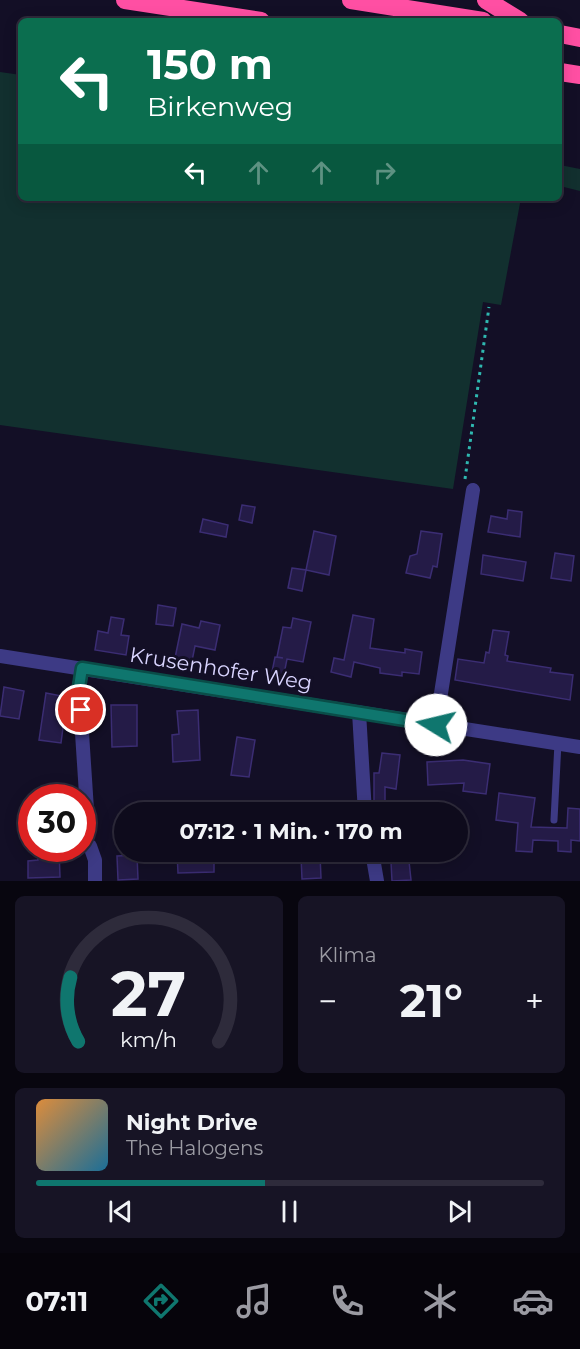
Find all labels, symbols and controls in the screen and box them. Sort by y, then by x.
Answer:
text: 150 m [147,38,273,90]
icon: left [48,42,126,120]
text: Birkenweg [147,90,293,123]
icon: left [179,156,212,189]
icon: ahead [242,156,275,189]
icon: ahead [305,156,338,189]
icon: right [368,156,401,189]
street label: Krusenhofer Weg [128,642,314,695]
pin [55,684,106,735]
icon: arrive [64,693,97,726]
position arrow [404,693,468,757]
speed limit sign: 30 [18,784,96,862]
text: 07:12 · 1 Min. · 170 m [179,818,403,845]
text: Klima [319,943,377,967]
text: 27 [111,956,186,1032]
text: 21° [400,973,463,1028]
text: − [319,981,337,1021]
text: + [525,981,544,1021]
text: km/h [120,1026,177,1052]
text: Night Drive [126,1109,258,1136]
text: The Halogens [126,1136,263,1160]
icon: previous [104,1195,137,1228]
icon: pause [273,1195,306,1228]
icon: next [443,1195,476,1228]
icon: directions [140,1280,182,1322]
icon: music [233,1280,275,1322]
icon: phone [326,1280,368,1322]
icon: climate [419,1280,461,1322]
icon: car [512,1280,554,1322]
text: 07:11 [26,1285,88,1318]

